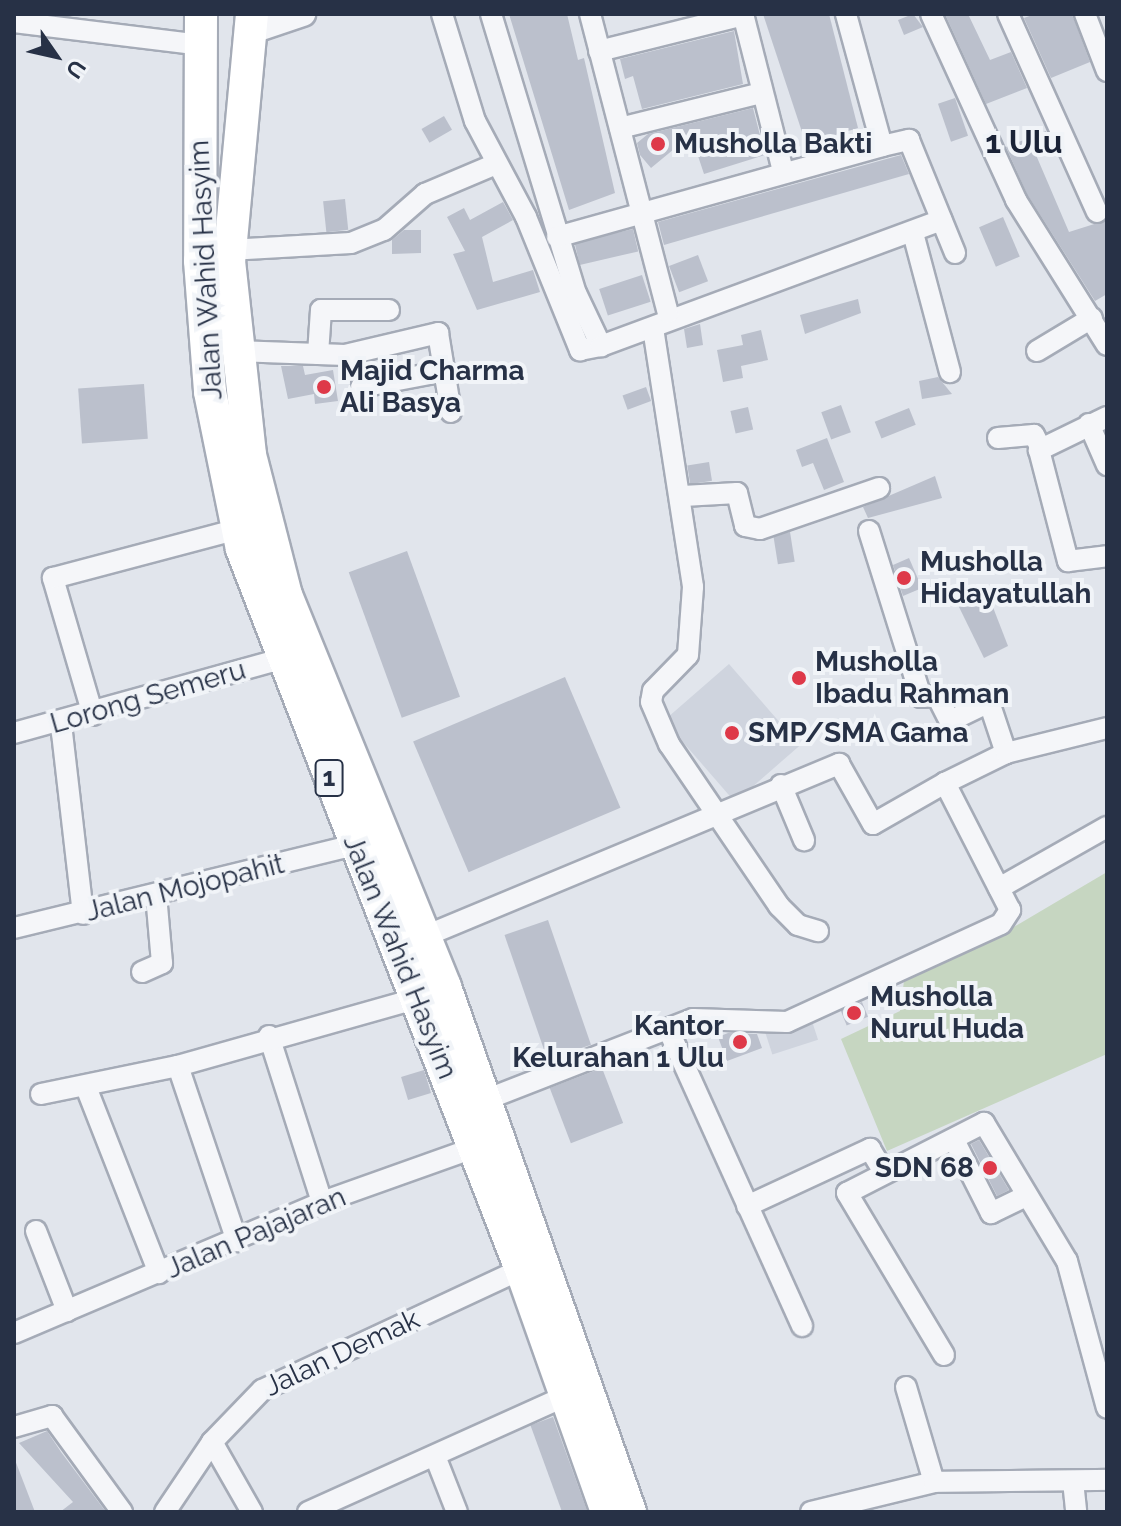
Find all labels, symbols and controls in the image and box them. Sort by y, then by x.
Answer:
north arrow [16,16,96,96]
text: U [61,55,91,84]
district label: 1 Ulu [985,123,1063,161]
place label: Musholla Bakti [674,127,872,161]
marker: Musholla Bakti [649,135,667,153]
street label: Jalan Wahid Hasyim [182,139,230,401]
place label: Majid Charma Ali Basya [340,354,525,420]
marker: Majid Charma Ali Basya [315,378,333,396]
place label: Musholla Hidayatullah [920,545,1091,611]
marker: Musholla Hidayatullah [895,569,913,587]
place label: Musholla Ibadu Rahman [815,645,1009,711]
street label: Lorong Semeru [47,653,249,741]
marker: Musholla Ibadu Rahman [790,669,808,687]
place label: SMP/SMA Gama [748,716,969,750]
marker: SMP/SMA Gama [723,724,741,742]
road number: 1 [313,756,345,800]
street label: Jalan Wahid Hasyim [336,830,464,1084]
street label: Jalan Mojopahit [82,847,288,929]
place label: Musholla Nurul Huda [870,980,1025,1046]
marker: Musholla Nurul Huda [845,1004,863,1022]
place label: Kantor Kelurahan 1 Ulu [512,1009,724,1075]
marker: Kantor Kelurahan 1 Ulu [731,1033,749,1051]
place label: SDN 68 [875,1151,974,1185]
marker: SDN 68 [981,1159,999,1177]
street label: Jalan Pajajaran [161,1180,351,1286]
street label: Jalan Demak [259,1302,425,1404]

